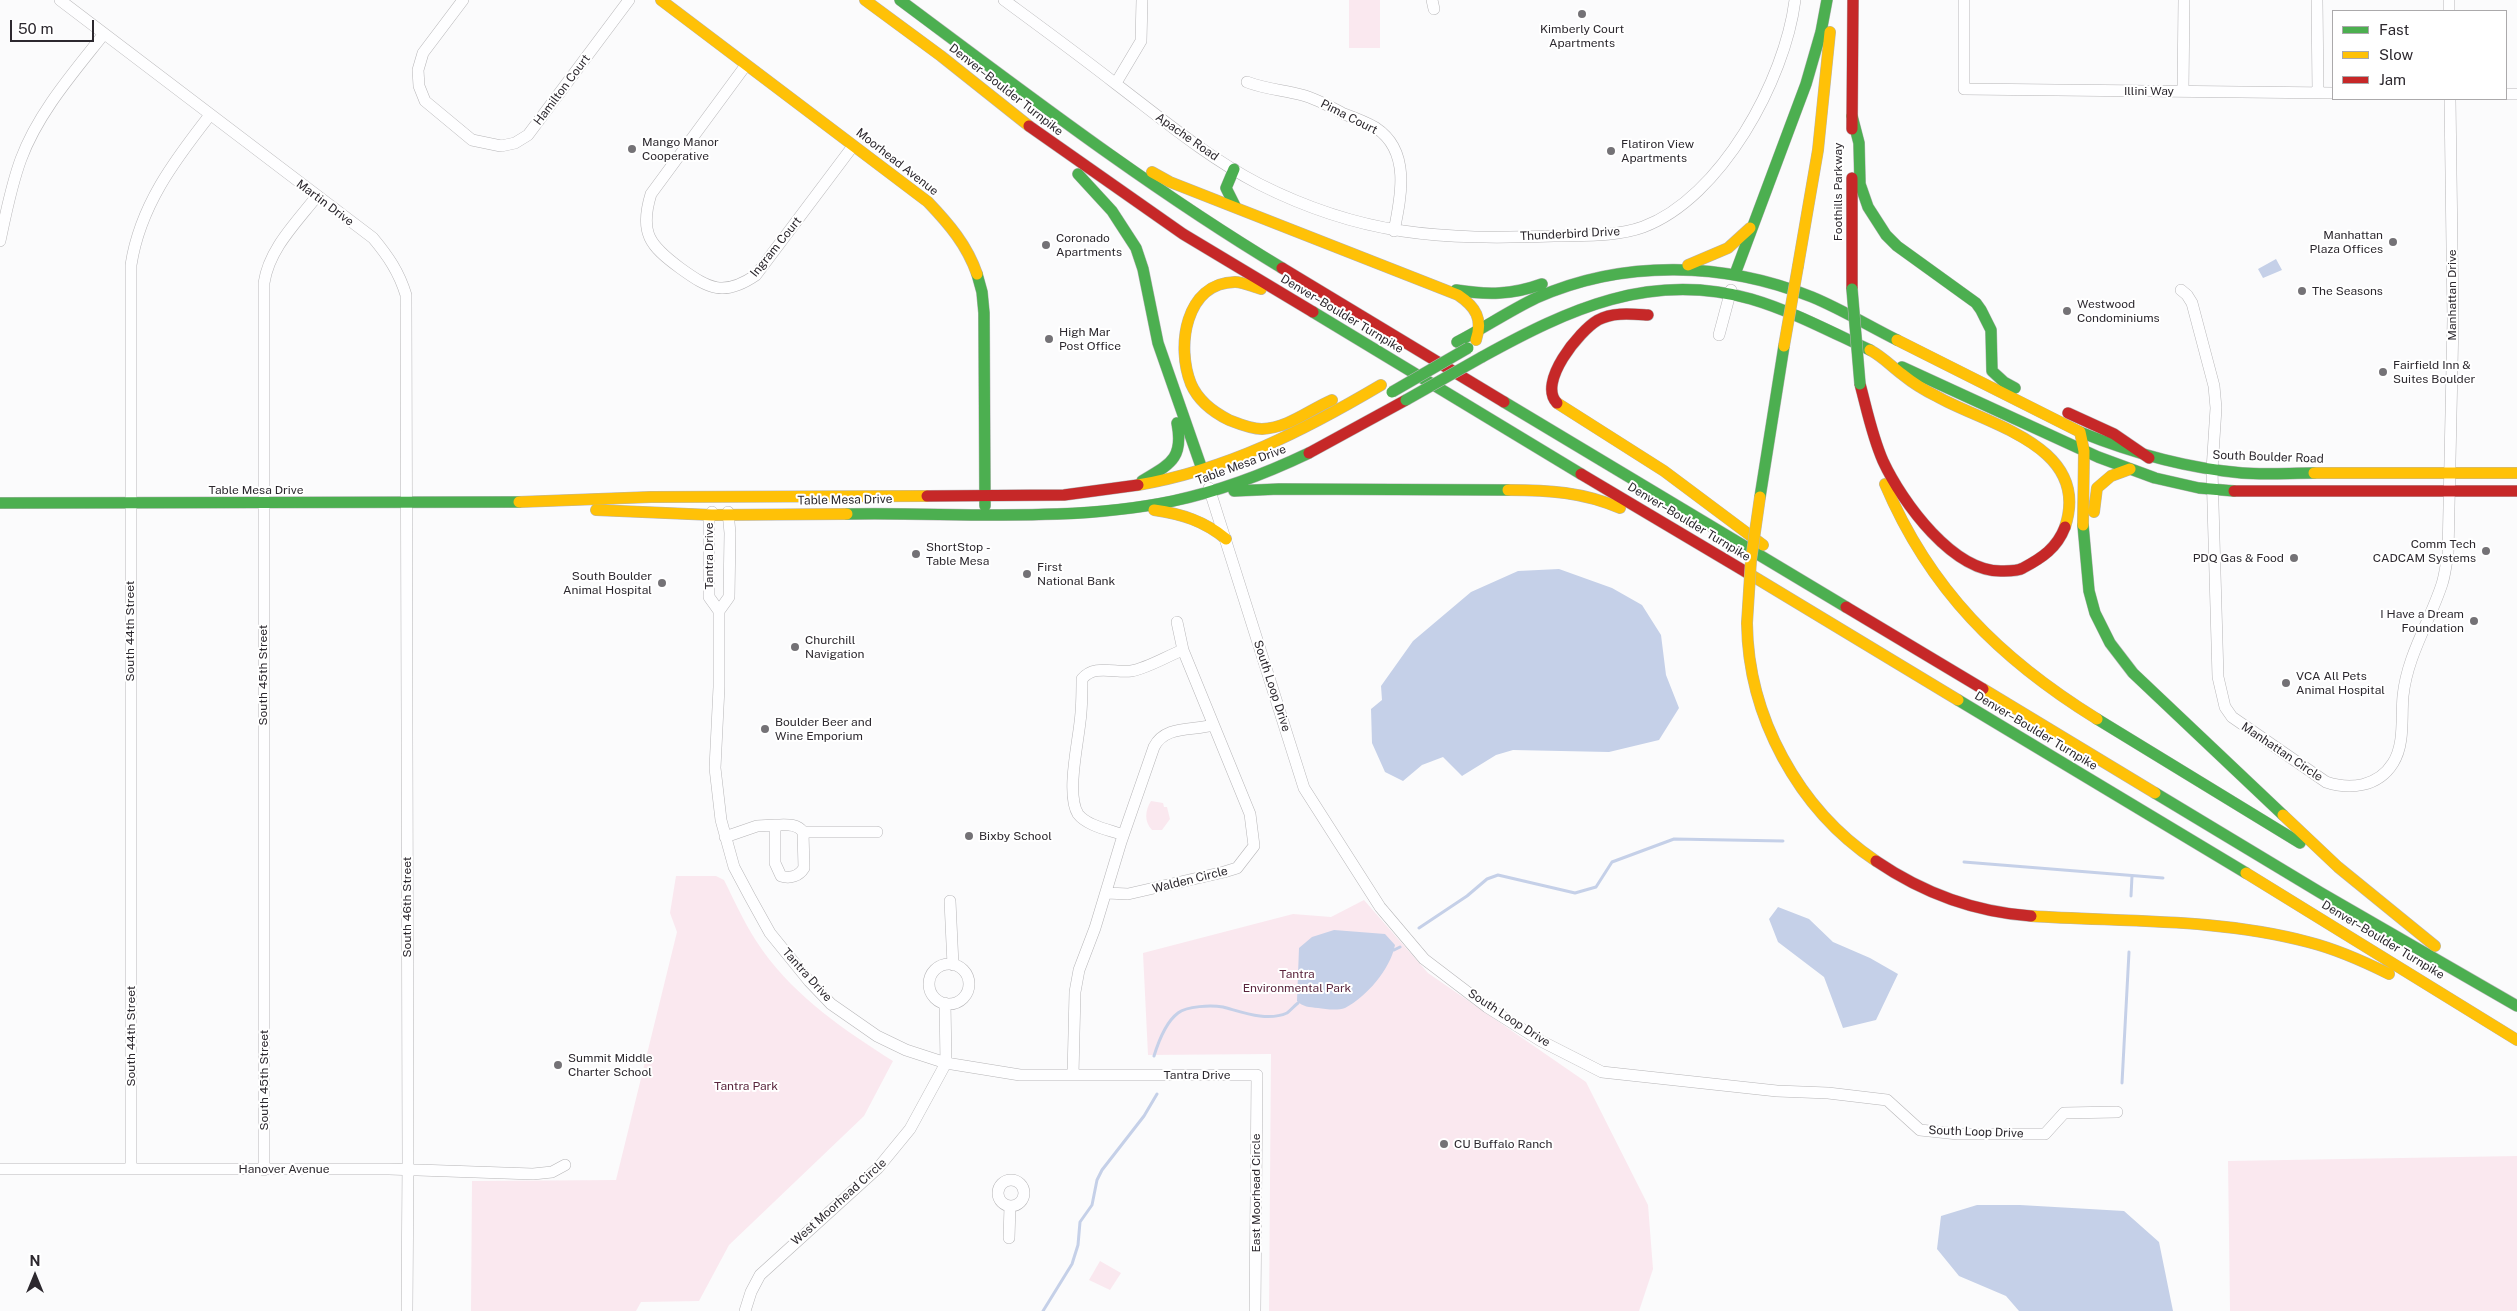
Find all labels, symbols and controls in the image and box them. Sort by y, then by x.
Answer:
marker: Kimberly Court Apartments [1576,8,1588,20]
scale bar [12,10,96,42]
legend [2332,10,2507,100]
text: 50 m [18,20,53,37]
text: Fast [2379,21,2409,38]
place label: Kimberly Court Apartments [1540,22,1624,50]
street label: Denver–Boulder Turnpike [946,41,1066,139]
text: Slow [2379,46,2413,63]
street label: Hamilton Court [531,52,593,128]
text: Jam [2379,71,2406,88]
street label: Illini Way [2124,84,2174,98]
street label: Pima Court [1318,97,1380,137]
street label: Apache Road [1153,110,1221,164]
street label: Moorhead Avenue [853,125,941,199]
place label: Mango Manor Cooperative [642,135,719,163]
place label: Flatiron View Apartments [1621,137,1694,165]
marker: Mango Manor Cooperative [626,143,638,155]
street label: Foothills Parkway [1831,143,1845,241]
marker: Flatiron View Apartments [1605,145,1617,157]
street label: Martin Drive [294,177,356,229]
street label: Ingram Court [747,214,805,280]
street label: Thunderbird Drive [1520,224,1620,244]
place label: Manhattan Plaza Offices [2310,228,2383,256]
place label: Coronado Apartments [1056,231,1122,259]
marker: Manhattan Plaza Offices [2387,236,2399,248]
marker: Coronado Apartments [1040,239,1052,251]
street label: Manhattan Drive [2445,249,2459,341]
street label: Denver–Boulder Turnpike [1278,272,1406,356]
place label: The Seasons [2312,284,2383,298]
marker: The Seasons [2296,285,2308,297]
place label: Westwood Condominiums [2077,297,2160,325]
marker: Westwood Condominiums [2061,305,2073,317]
place label: High Mar Post Office [1059,325,1121,353]
marker: High Mar Post Office [1043,333,1055,345]
place label: Fairfield Inn & Suites Boulder [2393,358,2475,386]
marker: Fairfield Inn & Suites Boulder [2377,366,2389,378]
street label: Table Mesa Drive [1194,442,1288,488]
street label: South Boulder Road [2212,448,2324,466]
street label: Denver–Boulder Turnpike [1625,480,1753,564]
street label: Table Mesa Drive [209,483,303,497]
street label: Table Mesa Drive [797,492,893,508]
street label: Tantra Drive [702,522,716,590]
place label: Comm Tech CADCAM Systems [2373,537,2476,565]
place label: ShortStop - Table Mesa [926,540,991,568]
marker: Comm Tech CADCAM Systems [2480,545,2492,557]
marker: ShortStop - Table Mesa [910,548,922,560]
place label: PDQ Gas & Food [2193,551,2284,565]
marker: PDQ Gas & Food [2288,552,2300,564]
place label: First National Bank [1037,560,1115,588]
marker: First National Bank [1021,568,1033,580]
place label: South Boulder Animal Hospital [563,569,652,597]
marker: South Boulder Animal Hospital [656,577,668,589]
street label: South 44th Street [123,581,137,681]
place label: I Have a Dream Foundation [2380,607,2464,635]
marker: I Have a Dream Foundation [2468,615,2480,627]
street label: South 45th Street [256,625,270,725]
place label: Churchill Navigation [805,633,864,661]
street label: South Loop Drive [1250,638,1294,734]
marker: Churchill Navigation [789,641,801,653]
place label: VCA All Pets Animal Hospital [2296,669,2385,697]
marker: VCA All Pets Animal Hospital [2280,677,2292,689]
street label: Denver–Boulder Turnpike [1972,689,2100,773]
place label: Boulder Beer and Wine Emporium [775,715,872,743]
street label: Manhattan Circle [2239,719,2325,785]
marker: Boulder Beer and Wine Emporium [759,723,771,735]
place label: Bixby School [979,829,1052,843]
marker: Bixby School [963,830,975,842]
street label: South 46th Street [400,857,414,957]
street label: Walden Circle [1151,864,1229,896]
street label: Denver–Boulder Turnpike [2319,898,2447,982]
street label: Tantra Drive [779,945,835,1005]
park label: Tantra Environmental Park [1243,967,1351,995]
street label: South 44th Street [124,986,138,1086]
street label: South Loop Drive [1465,986,1553,1050]
street label: South 45th Street [257,1030,271,1130]
place label: Summit Middle Charter School [568,1051,653,1079]
marker: Summit Middle Charter School [552,1059,564,1071]
street label: Tantra Drive [1163,1068,1231,1082]
park label: Tantra Park [714,1079,778,1093]
street label: South Loop Drive [1928,1123,2024,1141]
street label: East Moorhead Circle [1249,1133,1263,1253]
place label: CU Buffalo Ranch [1454,1137,1552,1151]
marker: CU Buffalo Ranch [1438,1138,1450,1150]
street label: West Moorhead Circle [789,1156,889,1248]
street label: Hanover Avenue [239,1162,329,1176]
north arrow [10,1251,60,1301]
text: N [30,1253,40,1269]

